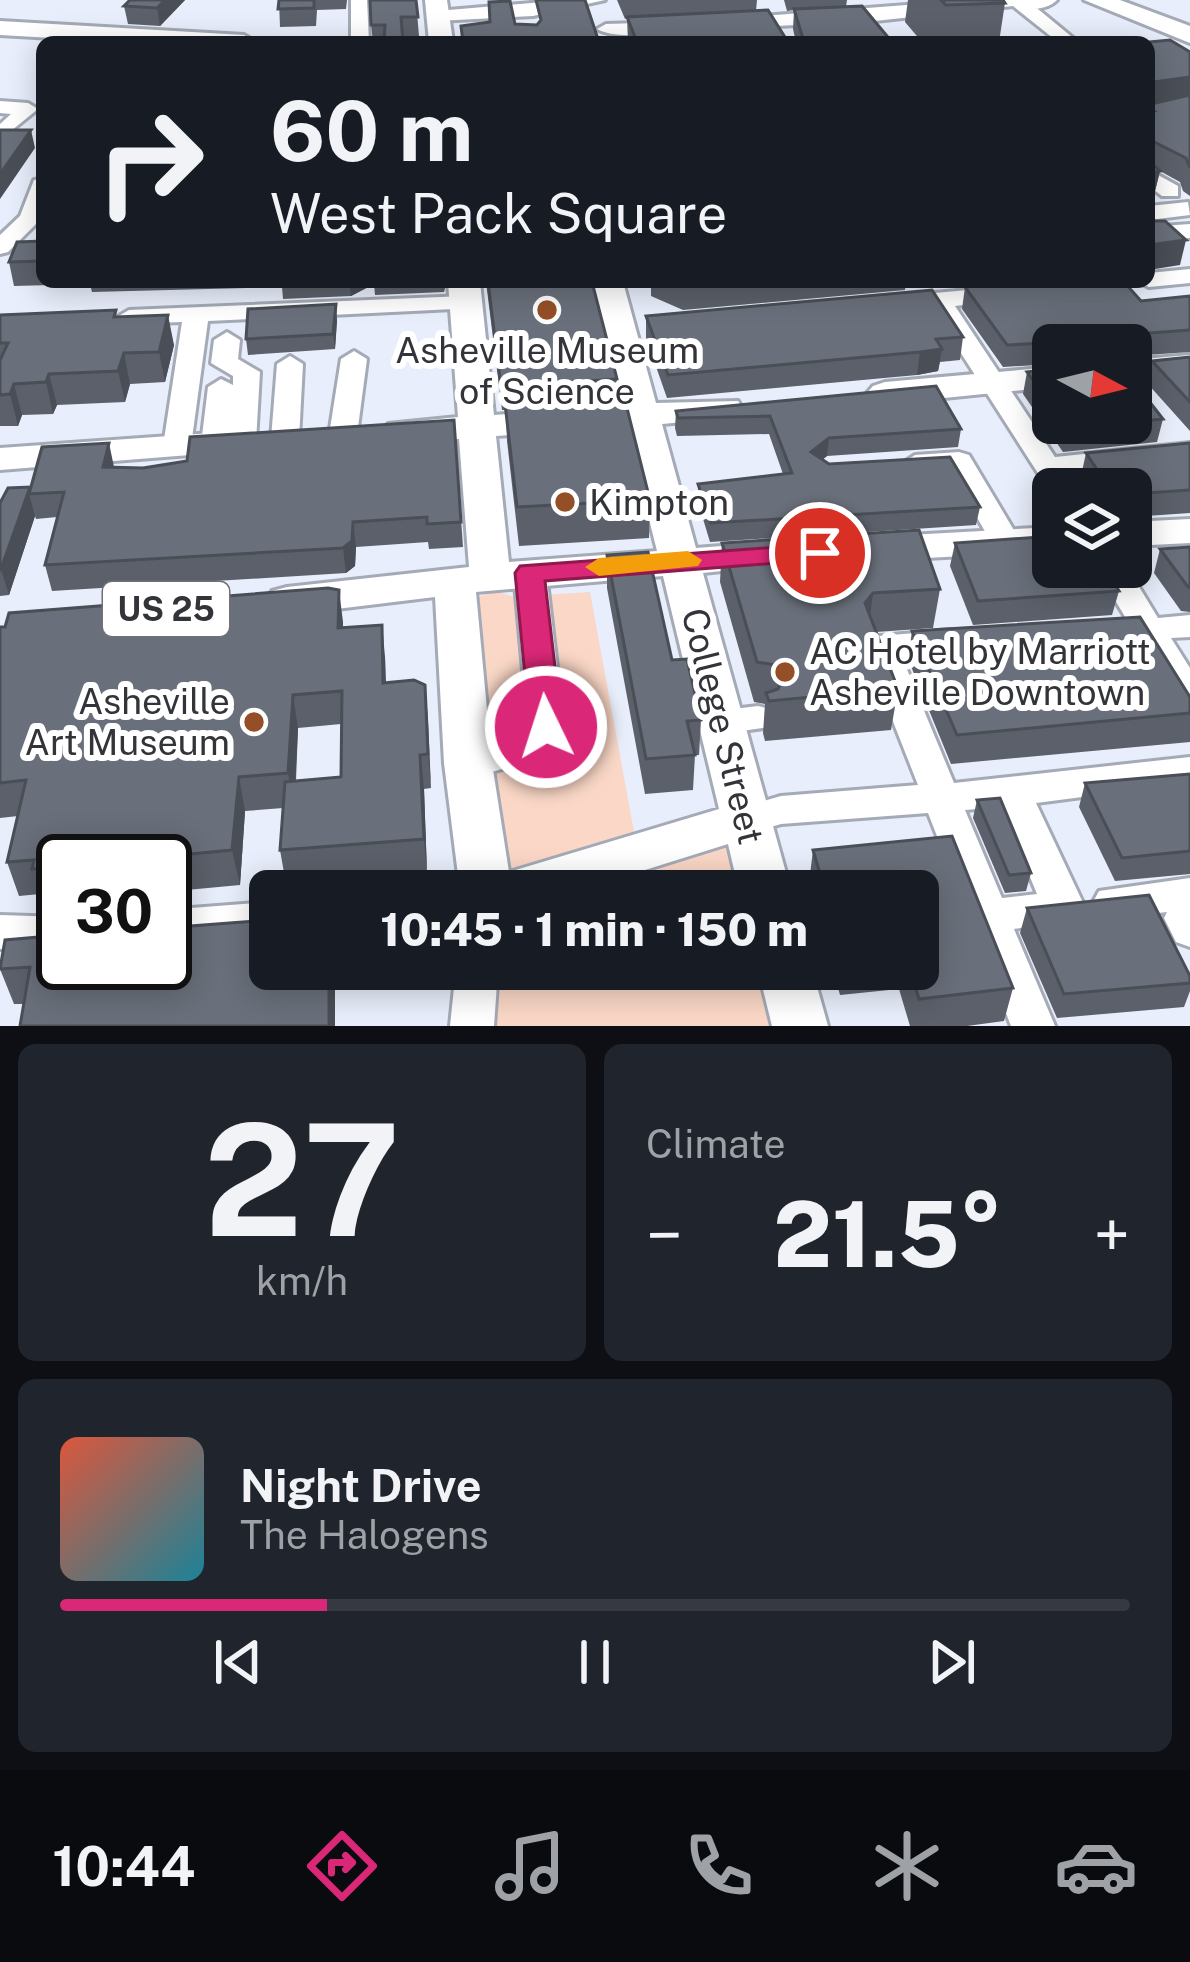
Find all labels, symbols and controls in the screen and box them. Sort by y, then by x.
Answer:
text: 60 m [270,81,474,180]
icon: right [72,84,228,240]
text: West Pack Square [270,182,727,245]
marker: Asheville Museum of Science [534,297,560,323]
north arrow [1032,324,1152,444]
map controls [1032,324,1152,588]
place label: Asheville Museum of Science [395,329,699,412]
button: layers [1032,468,1152,588]
place label: Kimpton [589,481,729,523]
marker: Kimpton [552,489,578,515]
pin [769,502,871,604]
icon: arrive [787,520,853,586]
road number: US 25 [103,582,229,636]
street label: College Street [673,604,773,848]
place label: AC Hotel by Marriott Asheville Downtown [809,630,1151,713]
marker: AC Hotel by Marriott Asheville Downtown [772,659,798,685]
position arrow [483,664,609,790]
place label: Asheville Art Museum [25,680,230,763]
marker: Asheville Art Museum [241,709,267,735]
speed limit sign: 30 [36,834,192,990]
text: 10:45 · 1 min · 150 m [380,903,808,956]
text: 27 [204,1088,400,1271]
text: Climate [646,1121,786,1167]
text: 21.5° [773,1181,1003,1287]
text: − [646,1196,683,1274]
text: + [1093,1196,1130,1274]
text: km/h [256,1258,348,1304]
text: Night Drive [240,1459,482,1512]
text: The Halogens [240,1512,489,1558]
icon: previous [205,1629,271,1695]
icon: pause [562,1629,628,1695]
icon: next [919,1629,985,1695]
icon: directions [300,1824,384,1908]
icon: music [488,1824,572,1908]
icon: phone [677,1824,761,1908]
icon: climate [865,1824,949,1908]
icon: car [1054,1824,1138,1908]
text: 10:44 [52,1835,195,1898]

